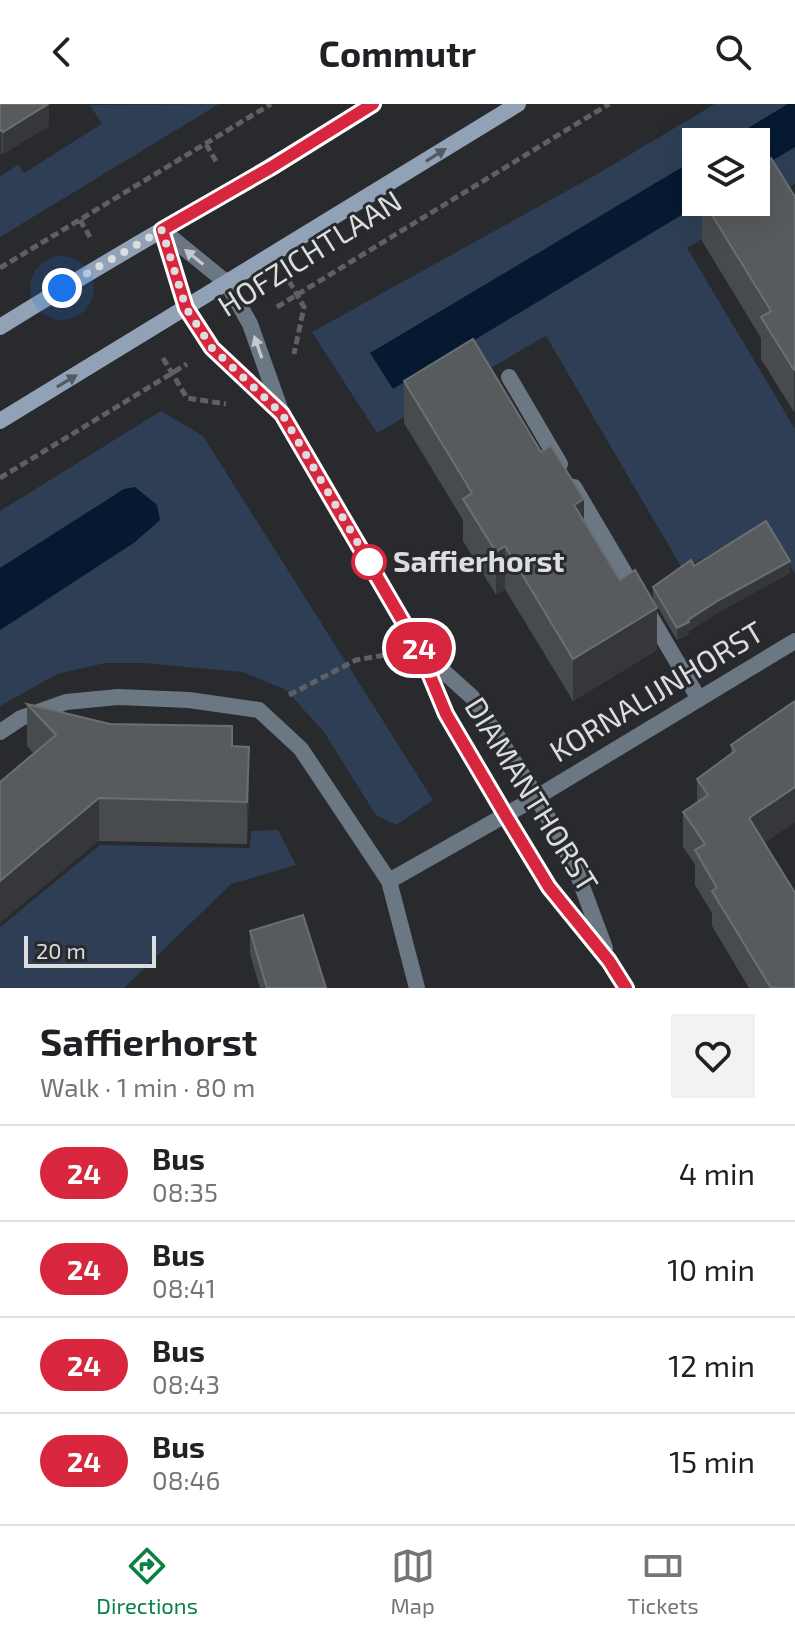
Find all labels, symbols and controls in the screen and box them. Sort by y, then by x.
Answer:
icon: back [40,30,84,74]
icon: search [711,30,755,74]
text: Commutr [319,31,476,74]
map controls [682,128,770,216]
button: layers [682,128,770,216]
one-way arrow [425,148,447,162]
street label: HOFZICHTLAAN [211,182,407,323]
one-way arrow [184,249,204,266]
your location [42,268,82,308]
one-way arrow [251,335,263,359]
one-way arrow [56,374,78,388]
place label: Saffierhorst [393,542,565,578]
marker: Saffierhorst [352,545,386,579]
street label: KORNALIJNHORST [543,612,769,768]
line badge: 24 [383,622,455,674]
text: 24 [402,631,436,665]
street label: DIAMANTHORST [458,690,607,898]
scale bar [24,932,156,968]
text: 20 m [36,937,86,963]
button: heart [671,1014,755,1098]
text: Saffierhorst [40,1018,257,1064]
text: Walk · 1 min · 80 m [40,1071,255,1102]
text: Bus [152,1140,205,1176]
text: 4 min [679,1155,755,1191]
text: 24 [67,1156,101,1190]
text: 08:35 [152,1176,218,1207]
text: Bus [152,1236,205,1272]
text: 10 min [667,1251,755,1287]
text: 24 [67,1252,101,1286]
text: 08:41 [152,1272,216,1303]
text: Bus [152,1332,205,1368]
text: 12 min [668,1347,755,1383]
text: 24 [67,1348,101,1382]
text: 08:43 [152,1368,220,1399]
text: Bus [152,1428,205,1464]
text: 15 min [669,1443,755,1479]
text: 24 [67,1444,101,1478]
text: 08:46 [152,1464,220,1495]
tab: Directions [96,1544,198,1618]
tab: Map [391,1544,435,1618]
tab: Tickets [627,1544,699,1618]

